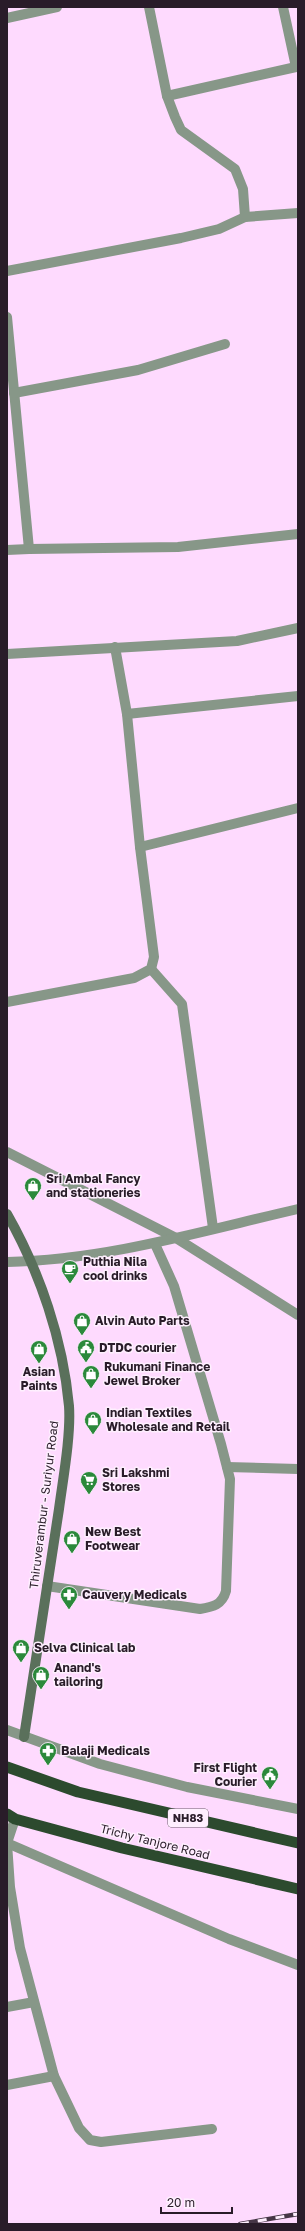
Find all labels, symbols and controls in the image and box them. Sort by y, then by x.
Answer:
place label: Sri Ambal Fancy and stationeries [46,1171,141,1200]
shop icon: Sri Ambal Fancy and stationeries [23,1176,43,1201]
place label: Puthia Nila cool drinks [83,1254,148,1283]
cafe icon: Puthia Nila cool drinks [60,1259,80,1284]
shop icon: Alvin Auto Parts [72,1311,92,1336]
place label: Alvin Auto Parts [95,1313,190,1328]
public building icon: DTDC courier [76,1338,96,1363]
shop icon: Asian Paints [29,1339,49,1364]
place label: DTDC courier [99,1340,177,1355]
place label: Rukumani Finance Jewel Broker [104,1359,210,1388]
place label: Asian Paints [21,1364,58,1393]
shop icon: Rukumani Finance Jewel Broker [81,1364,101,1389]
place label: Indian Textiles Wholesale and Retail [106,1405,230,1434]
shop icon: Indian Textiles Wholesale and Retail [83,1410,103,1435]
street label: Thiruverambur - Suriyur Road [26,1420,61,1590]
place label: Sri Lakshmi Stores [102,1465,170,1494]
supermarket icon: Sri Lakshmi Stores [79,1470,99,1495]
place label: New Best Footwear [85,1524,141,1553]
shop icon: New Best Footwear [62,1529,82,1554]
pharmacy icon: Cauvery Medicals [59,1585,79,1610]
place label: Cauvery Medicals [82,1587,187,1602]
shop icon: Selva Clinical lab [11,1638,31,1663]
place label: Selva Clinical lab [34,1640,136,1655]
place label: Anand's tailoring [54,1660,103,1689]
shop icon: Anand's tailoring [31,1665,51,1690]
pharmacy icon: Balaji Medicals [38,1741,58,1766]
place label: Balaji Medicals [61,1743,150,1758]
place label: First Flight Courier [194,1760,257,1789]
public building icon: First Flight Courier [260,1765,280,1790]
road number: NH83 [168,1809,208,1827]
street label: Trichy Tanjore Road [99,1821,212,1862]
scale bar [161,2189,232,2215]
text: 20 m [167,2195,195,2210]

